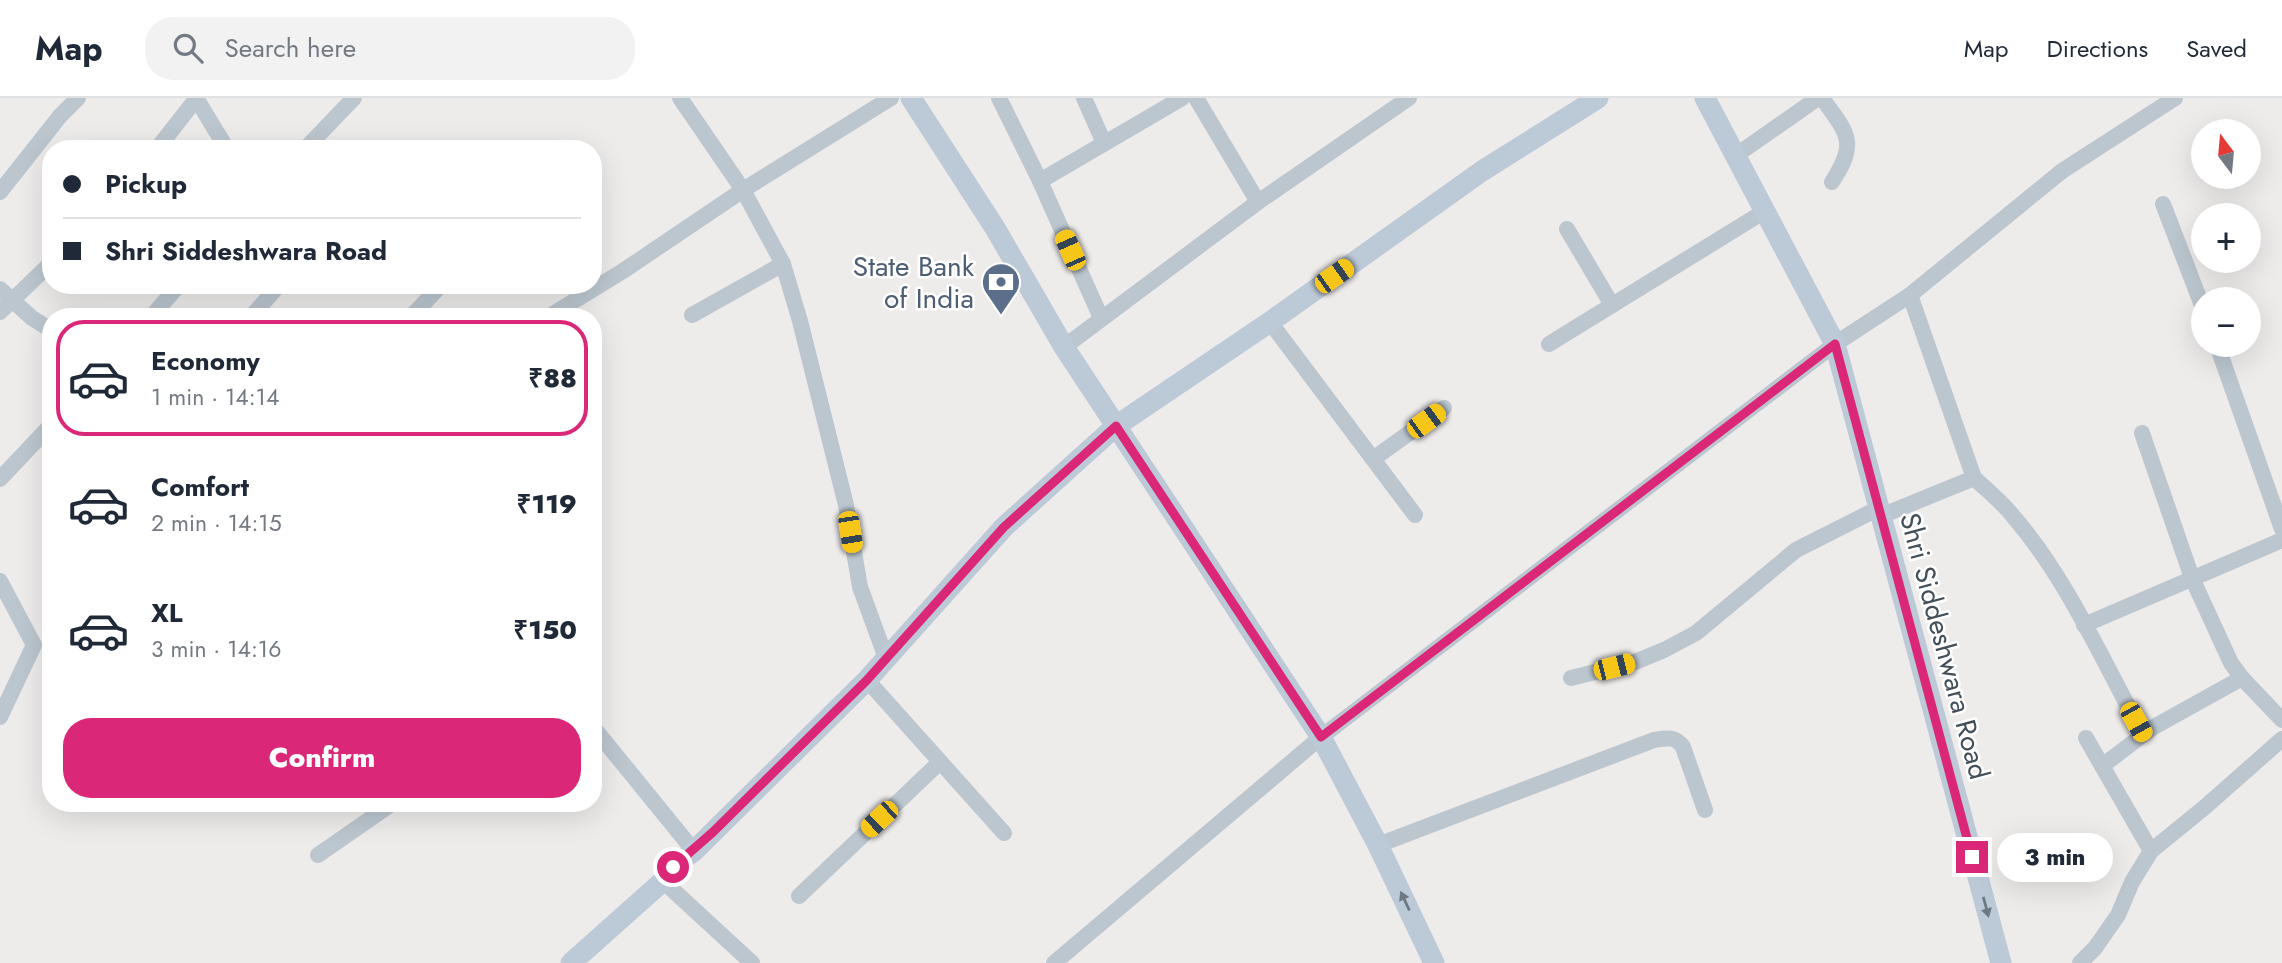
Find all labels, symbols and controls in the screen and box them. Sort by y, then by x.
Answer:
search box [145,17,635,80]
text: Map [35,25,103,72]
icon: search [169,29,207,67]
text: Search here [225,29,356,67]
text: Map [1964,31,2009,66]
text: Directions [2047,31,2148,66]
text: Saved [2186,31,2247,66]
north arrow [2191,119,2261,189]
map controls [2191,119,2261,357]
text: Pickup [105,165,187,203]
button: + [2191,203,2261,273]
car [1052,227,1089,273]
text: Shri Siddeshwara Road [105,232,387,270]
place label: State Bank of India [853,246,975,319]
car [1311,255,1358,297]
bank icon: State Bank of India [980,261,1022,316]
button: − [2191,287,2261,357]
text: Economy [151,342,260,380]
icon: car [67,347,130,410]
text: ₹88 [528,359,577,397]
text: 1 min · 14:14 [151,380,279,414]
car [1403,400,1450,442]
text: Comfort [151,468,249,506]
icon: car [67,473,130,536]
text: ₹119 [517,485,577,523]
text: 2 min · 14:15 [151,506,282,540]
street label: Shri Siddeshwara Road [1889,508,2000,784]
car [837,510,864,554]
text: XL [151,594,183,632]
icon: car [67,599,130,662]
text: ₹150 [513,611,577,649]
text: 3 min · 14:16 [151,632,281,666]
car [1592,652,1637,682]
car [2117,699,2156,745]
button: Confirm [63,718,581,798]
car [857,797,902,841]
callout: 3 min [1996,832,2112,882]
text: 3 min [2025,840,2085,874]
route end [1956,841,1988,873]
route start [657,851,689,883]
one-way arrow [1399,891,1410,911]
one-way arrow [1981,897,1991,918]

